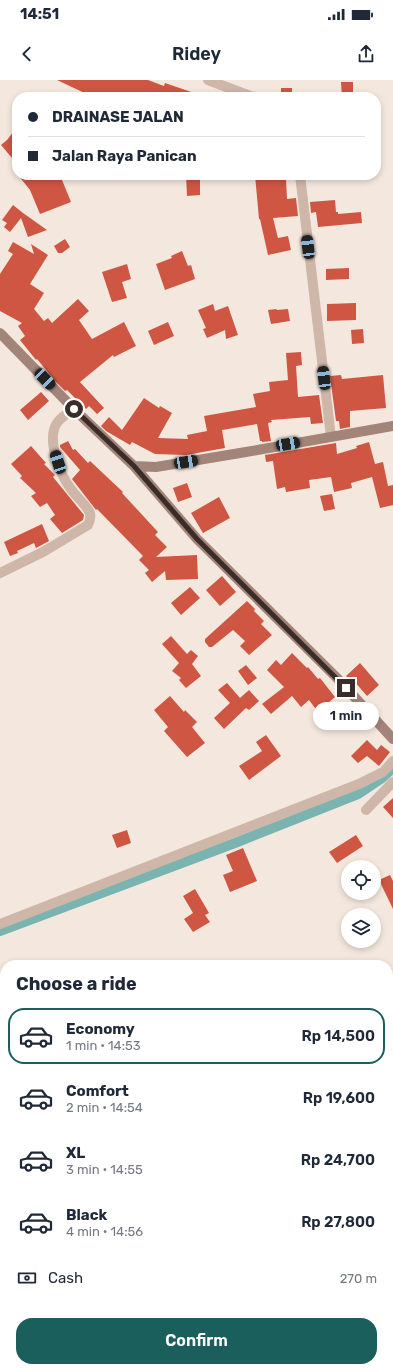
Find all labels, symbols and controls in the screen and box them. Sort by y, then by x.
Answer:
text: 14:51 [20,5,59,23]
icon: back [16,43,38,65]
text: Ridey [172,43,221,65]
icon: share [355,43,377,65]
text: DRAINASE JALAN [52,108,184,126]
text: Jalan Raya Panican [52,147,197,165]
car [301,234,315,260]
car [317,365,331,391]
car [32,366,58,392]
route start [65,400,83,418]
car [275,436,301,452]
car [49,449,67,475]
car [173,454,199,470]
route end [337,679,355,697]
callout: 1 min [313,702,379,730]
text: 1 min [330,708,362,723]
map controls [341,860,381,948]
button: locate [341,860,381,900]
button: layers [341,908,381,948]
text: Choose a ride [16,973,137,995]
icon: car [18,1018,54,1054]
text: Economy [66,1020,135,1038]
text: Rp 14,500 [301,1027,375,1045]
text: 1 min · 14:53 [66,1038,141,1053]
icon: car [18,1080,54,1116]
text: Comfort [66,1082,129,1100]
text: Rp 19,600 [303,1089,375,1107]
text: 2 min · 14:54 [66,1100,143,1115]
icon: car [18,1142,54,1178]
text: XL [66,1144,85,1162]
text: Rp 24,700 [301,1151,375,1169]
text: 3 min · 14:55 [66,1162,143,1177]
icon: car [18,1204,54,1240]
text: Black [66,1206,107,1224]
text: Rp 27,800 [301,1213,375,1231]
text: 4 min · 14:56 [66,1224,143,1239]
icon: cash [16,1267,38,1289]
text: Cash [48,1269,83,1287]
text: 270 m [340,1271,377,1286]
button: Confirm [16,1318,377,1364]

